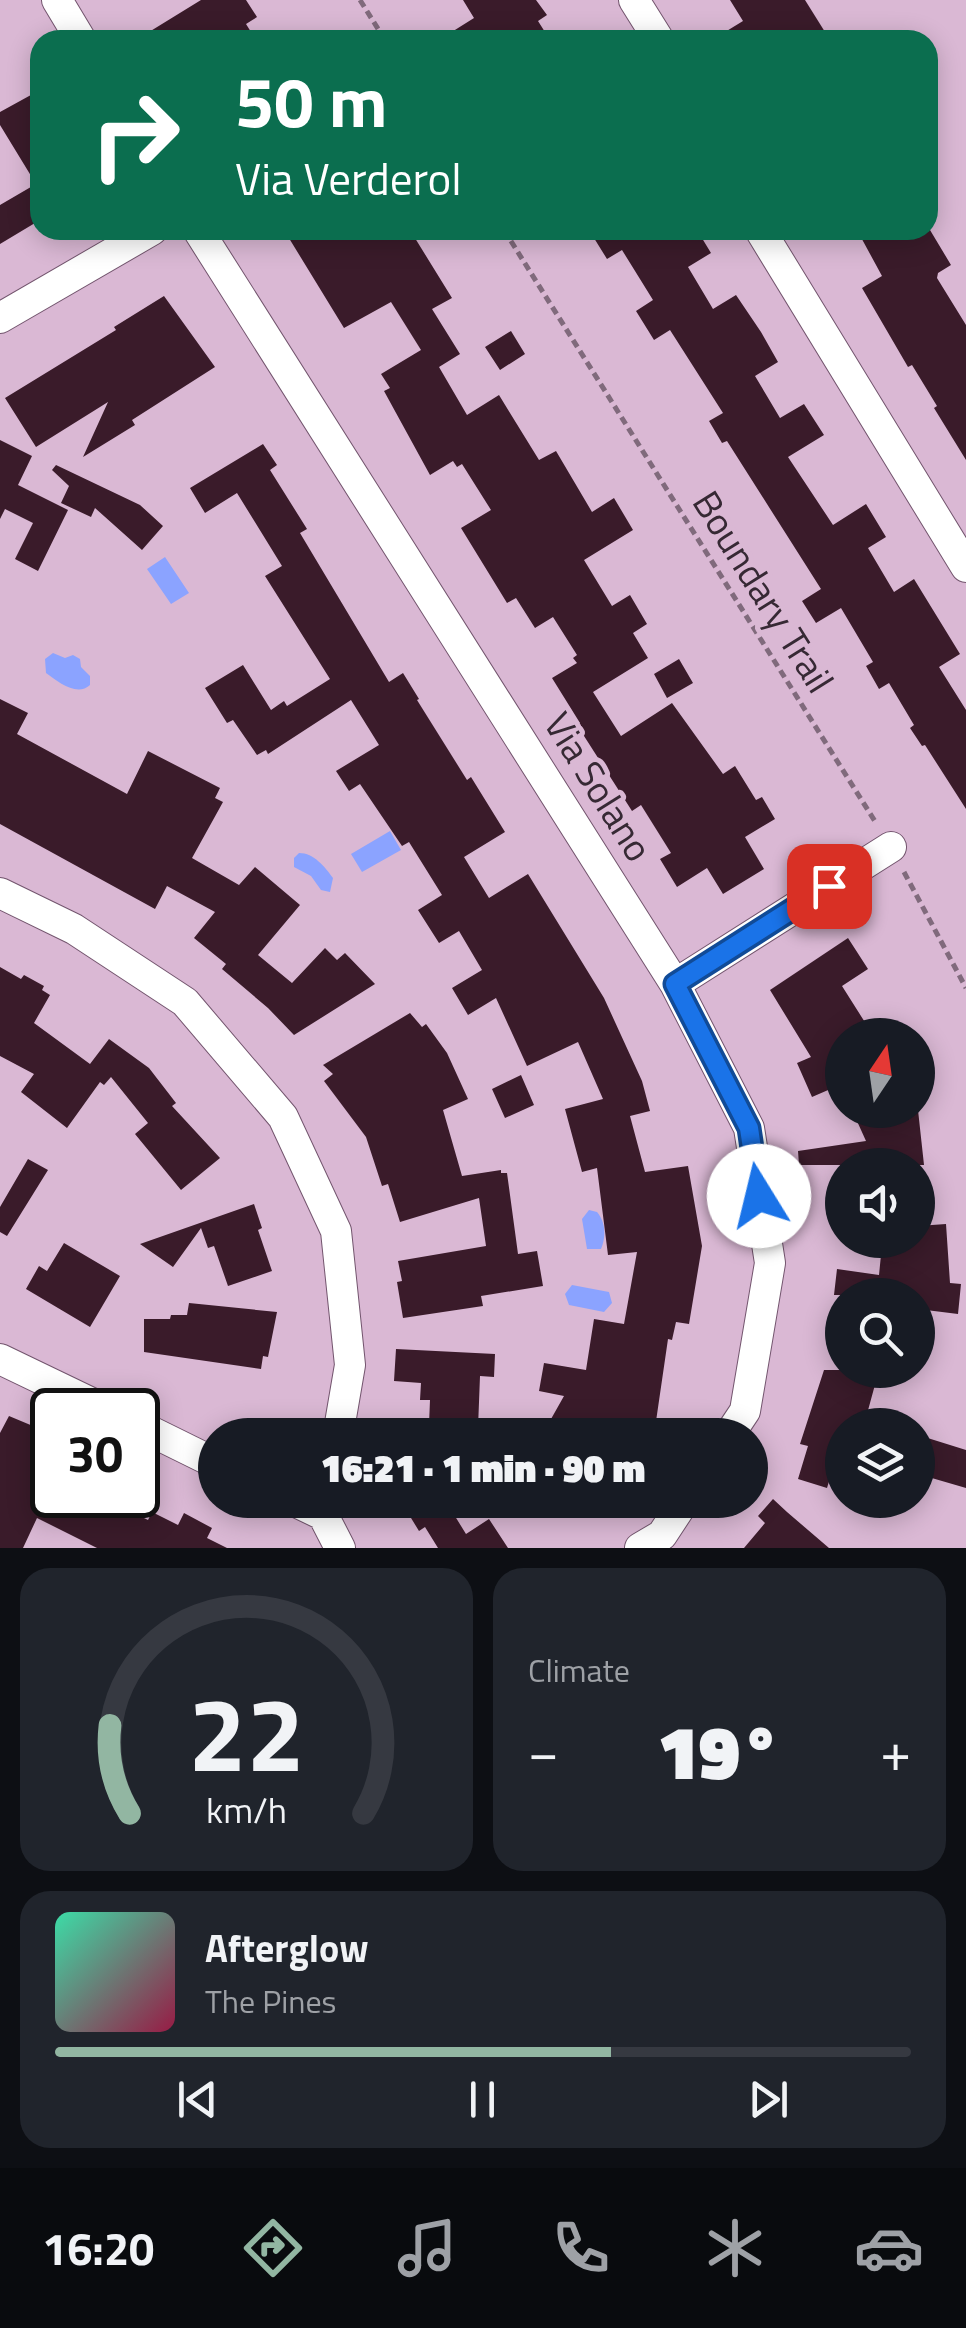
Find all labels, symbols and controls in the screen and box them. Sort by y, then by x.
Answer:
text: 50 m [235,48,388,154]
icon: right [70,70,200,200]
text: Via Verderol [235,144,462,212]
street label: Boundary Trail [679,479,849,704]
street label: Via Solano [530,700,668,873]
pin [787,844,872,929]
icon: arrive [802,859,857,914]
north arrow [825,1018,935,1128]
map controls [825,1018,935,1518]
position arrow [707,1144,811,1248]
button: sound [825,1148,935,1258]
button: search [825,1278,935,1388]
speed limit sign: 30 [30,1388,160,1518]
button: layers [825,1408,935,1518]
text: 16:21 · 1 min · 90 m [321,1439,645,1497]
text: Climate [528,1646,630,1694]
text: 22 [188,1653,305,1811]
text: 19° [658,1694,781,1808]
text: − [528,1709,559,1792]
text: + [880,1709,911,1792]
text: km/h [206,1782,287,1837]
text: Afterglow [205,1919,369,1977]
text: The Pines [205,1977,336,2025]
icon: previous [170,2072,225,2127]
icon: pause [455,2072,510,2127]
icon: next [741,2072,796,2127]
icon: directions [238,2213,308,2283]
icon: music [392,2213,462,2283]
icon: phone [546,2213,616,2283]
icon: climate [700,2213,770,2283]
icon: car [854,2213,924,2283]
text: 16:20 [42,2214,154,2282]

